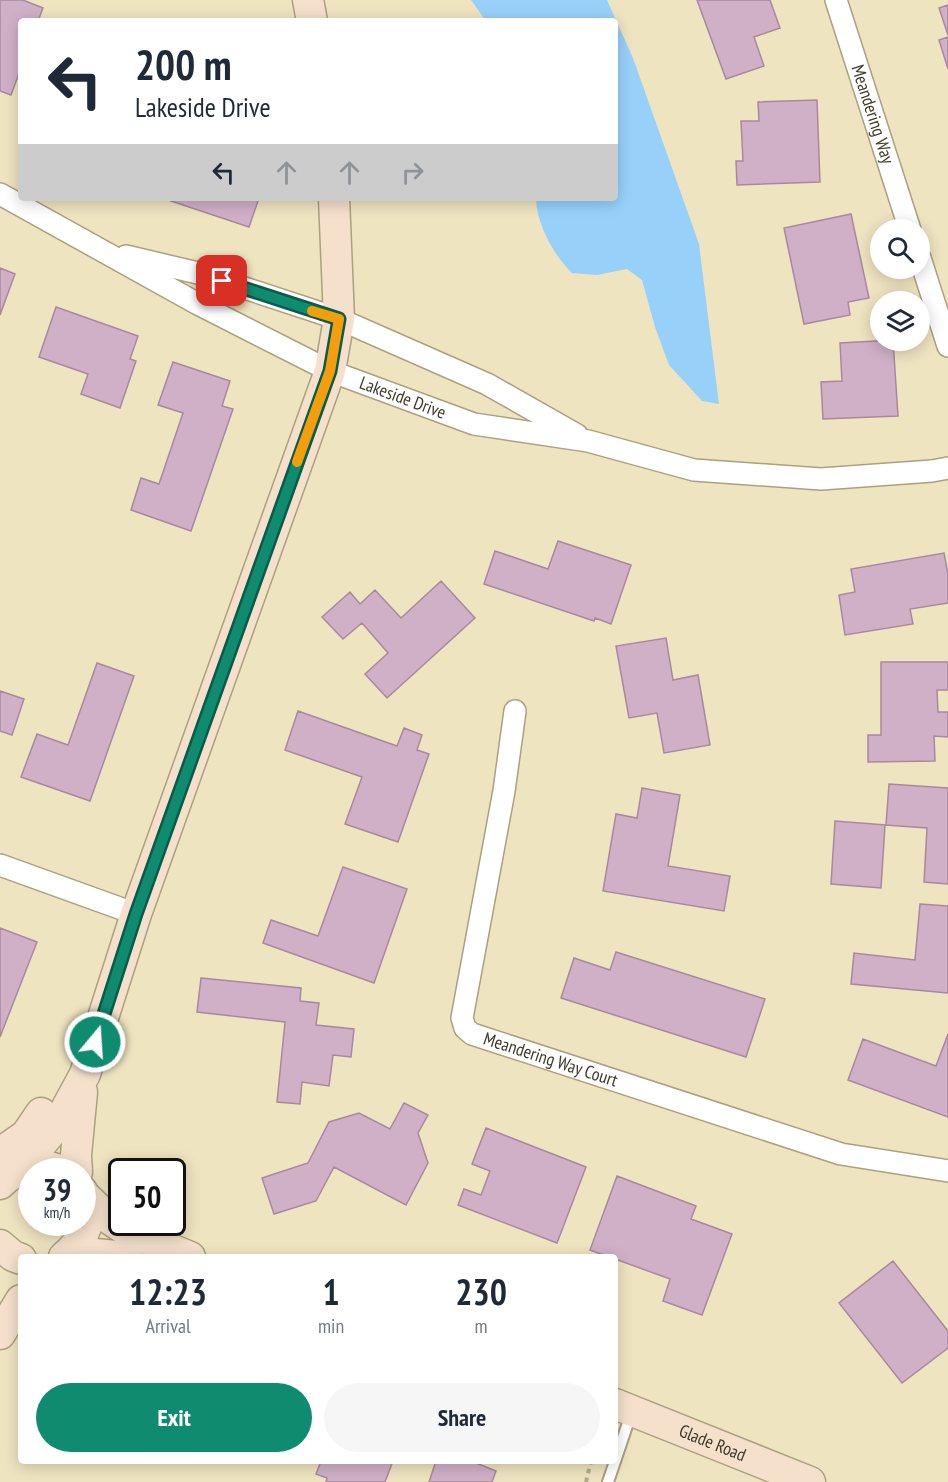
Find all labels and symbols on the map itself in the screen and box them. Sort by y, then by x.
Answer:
street label: Meandering Way [847,62,900,167]
pin [196,255,247,306]
street label: Lakeside Drive [356,371,449,424]
position arrow [63,1010,127,1074]
street label: Meandering Way Court [481,1027,621,1092]
speed limit sign: 50 [108,1158,186,1236]
street label: Glade Road [676,1419,749,1466]

